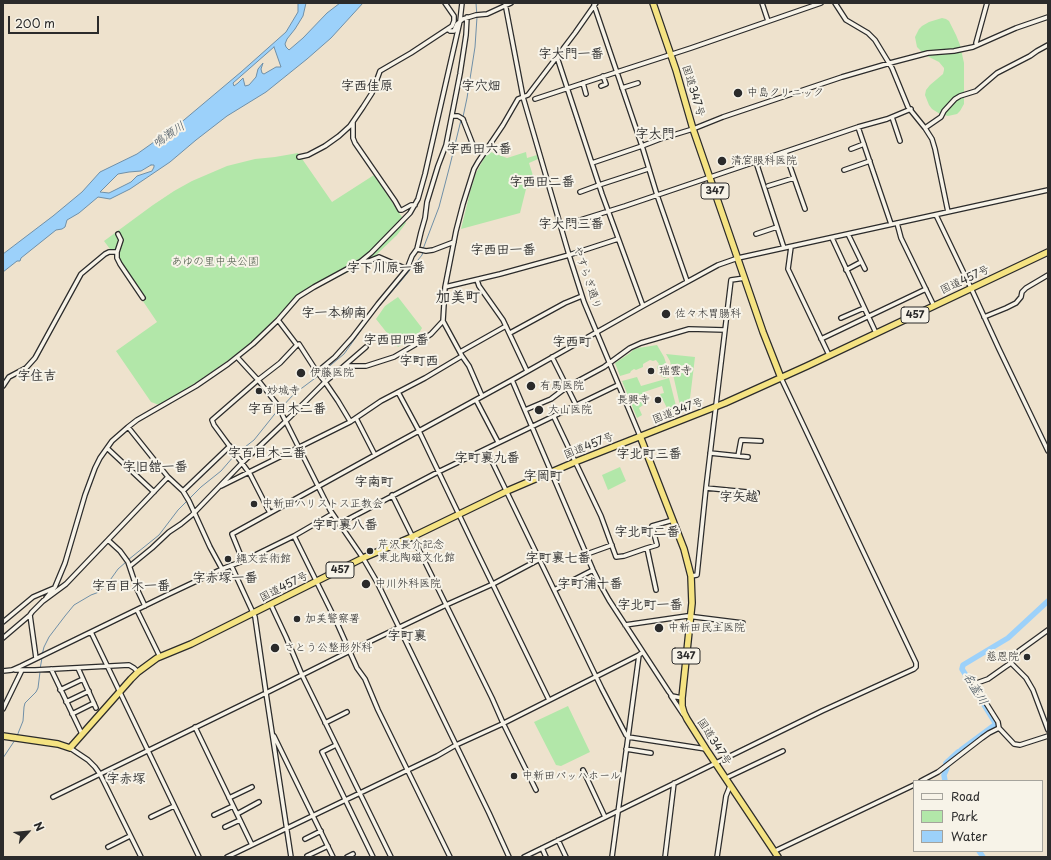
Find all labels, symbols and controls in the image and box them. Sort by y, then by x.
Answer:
scale bar [10,8,101,34]
text: 200 m [15,14,55,32]
district label: 字大門一番 [539,46,603,62]
street label: 国道347号 [679,63,707,119]
district label: 字西佳原 [341,78,393,94]
district label: 字穴畑 [462,78,500,94]
place label: 中島クリニック [747,86,824,100]
marker: 中島クリニック [732,87,744,99]
water label: 鳴瀬川 [150,119,188,151]
district label: 字大門 [636,126,674,142]
district label: 字西田六番 [447,141,511,157]
place label: 清宮眼科医院 [731,154,797,168]
marker: 清宮眼科医院 [716,155,728,167]
district label: 字西田二番 [510,174,574,190]
road number: 347 [701,183,729,199]
district label: 字大門三番 [539,216,603,232]
district label: 字西田一番 [471,242,535,258]
street label: やすらぎ通り [570,245,604,311]
park label: あゆの里中央公園 [171,255,259,269]
district label: 字下川原一番 [347,260,425,276]
street label: 国道457号 [938,263,992,297]
district label: 加美町 [436,289,480,307]
district label: 字一本柳南 [302,305,366,321]
place label: 佐々木胃腸科 [675,307,741,321]
road number: 457 [901,307,929,323]
marker: 佐々木胃腸科 [660,308,672,320]
district label: 字西田四番 [364,332,428,348]
district label: 字西町 [553,334,591,350]
district label: 字町西 [400,353,438,369]
place label: 瑞雲寺 [659,364,692,378]
place label: 伊藤医院 [310,366,354,380]
marker: 瑞雲寺 [646,366,656,376]
marker: 伊藤医院 [295,367,307,379]
district label: 字住吉 [18,368,56,384]
place label: 有馬医院 [540,379,584,393]
marker: 有馬医院 [525,380,537,392]
place label: 妙城寺 [267,384,300,398]
marker: 妙城寺 [254,386,264,396]
place label: 長興寺 [617,393,650,407]
street label: 国道347号 [651,395,705,427]
marker: 長興寺 [653,395,663,405]
district label: 字百目木二番 [248,401,326,417]
place label: 大山医院 [548,403,592,417]
marker: 大山医院 [533,404,545,416]
street label: 国道457号 [562,430,616,462]
district label: 字百目木三番 [228,445,306,461]
district label: 字北町三番 [617,446,681,462]
district label: 字町裏九番 [455,450,519,466]
district label: 字旧舘一番 [123,459,187,475]
district label: 字岡町 [524,468,562,484]
district label: 字南町 [355,474,393,490]
district label: 字矢越 [720,489,758,505]
place label: 中新田ハリストス正教会 [262,497,383,511]
marker: 中新田ハリストス正教会 [249,499,259,509]
district label: 字町裏八番 [313,517,377,533]
district label: 字北町二番 [615,524,679,540]
place label: 芹沢長介記念 東北陶磁文化館 [378,538,455,564]
marker: 芹沢長介記念 東北陶磁文化館 [365,546,375,556]
district label: 字町裏七番 [526,550,590,566]
place label: 縄文芸術館 [236,552,291,566]
marker: 縄文芸術館 [223,554,233,564]
road number: 457 [326,562,354,578]
street label: 国道457号 [257,569,311,605]
district label: 字赤塚一番 [193,570,257,586]
district label: 字町浦十番 [558,576,622,592]
place label: 中川外科医院 [375,577,441,591]
district label: 字百目木一番 [92,578,170,594]
marker: 中川外科医院 [360,578,372,590]
district label: 字北町一番 [618,597,682,613]
place label: 加美警察署 [305,612,360,626]
marker: 加美警察署 [292,614,302,624]
place label: 中新田民主医院 [668,621,745,635]
marker: 中新田民主医院 [653,622,665,634]
district label: 字町裏 [388,628,426,644]
place label: さとう公整形外科 [284,641,372,655]
marker: さとう公整形外科 [269,642,281,654]
road number: 347 [672,648,700,664]
place label: 慈恩院 [986,650,1019,664]
marker: 慈恩院 [1022,652,1032,662]
water label: 名蓋川 [960,670,990,708]
street label: 国道347号 [694,716,734,768]
place label: 中新田バッハホール [522,769,621,783]
district label: 字赤塚 [107,771,145,787]
marker: 中新田バッハホール [509,771,519,781]
legend [913,780,1043,852]
text: Road [951,787,980,805]
text: Park [951,807,978,825]
north arrow [8,812,48,852]
text: N [30,819,49,834]
text: Water [951,827,987,845]

